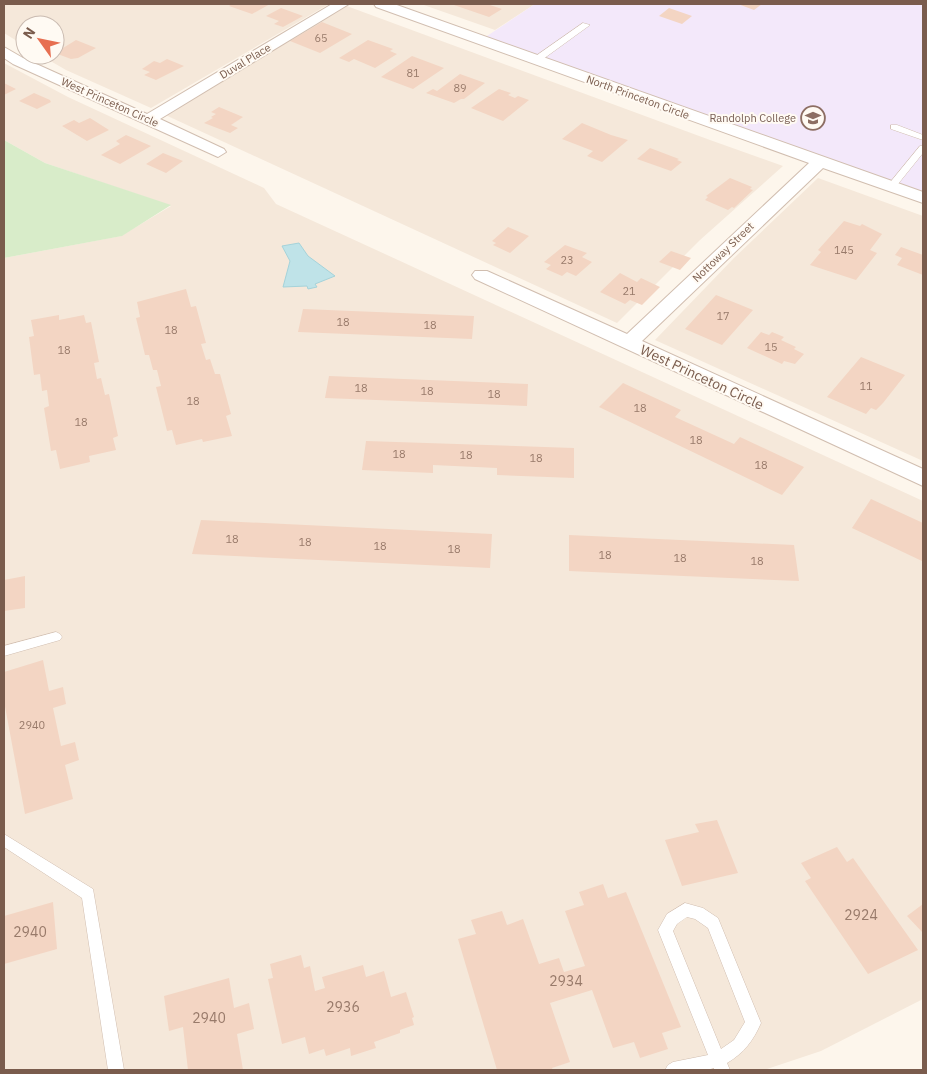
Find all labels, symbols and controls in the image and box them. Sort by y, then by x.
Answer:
north arrow [15,15,65,65]
text: N [19,24,39,42]
house number: 65 [314,31,328,45]
street label: Duval Place [217,40,273,82]
house number: 81 [406,66,420,80]
street label: North Princeton Circle [584,72,692,122]
street label: West Princeton Circle [59,74,161,130]
house number: 89 [453,81,467,95]
school or university icon: Randolph College [800,105,826,131]
place label: Randolph College [709,111,796,125]
street label: Nottoway Street [689,219,757,285]
house number: 145 [834,243,854,257]
house number: 23 [560,253,574,267]
house number: 21 [622,284,636,298]
house number: 17 [716,309,730,323]
house number: 18 [336,315,350,329]
house number: 18 [423,318,437,332]
house number: 18 [164,323,178,337]
street label: West Princeton Circle [637,340,767,414]
house number: 15 [764,340,778,354]
house number: 18 [57,343,71,357]
house number: 11 [859,379,873,393]
house number: 18 [354,381,368,395]
house number: 18 [420,384,434,398]
house number: 18 [487,387,501,401]
house number: 18 [186,394,200,408]
house number: 18 [633,401,647,415]
house number: 18 [74,415,88,429]
house number: 18 [689,433,703,447]
house number: 18 [392,447,406,461]
house number: 18 [459,448,473,462]
house number: 18 [529,451,543,465]
house number: 18 [754,458,768,472]
house number: 18 [225,532,239,546]
house number: 18 [298,535,312,549]
house number: 18 [373,539,387,553]
house number: 18 [447,542,461,556]
house number: 18 [598,548,612,562]
house number: 18 [673,551,687,565]
house number: 18 [750,554,764,568]
house number: 2940 [19,718,45,732]
house number: 2924 [844,906,878,924]
house number: 2940 [13,923,47,941]
house number: 2934 [549,972,583,990]
house number: 2936 [326,998,360,1016]
house number: 2940 [192,1009,226,1027]

